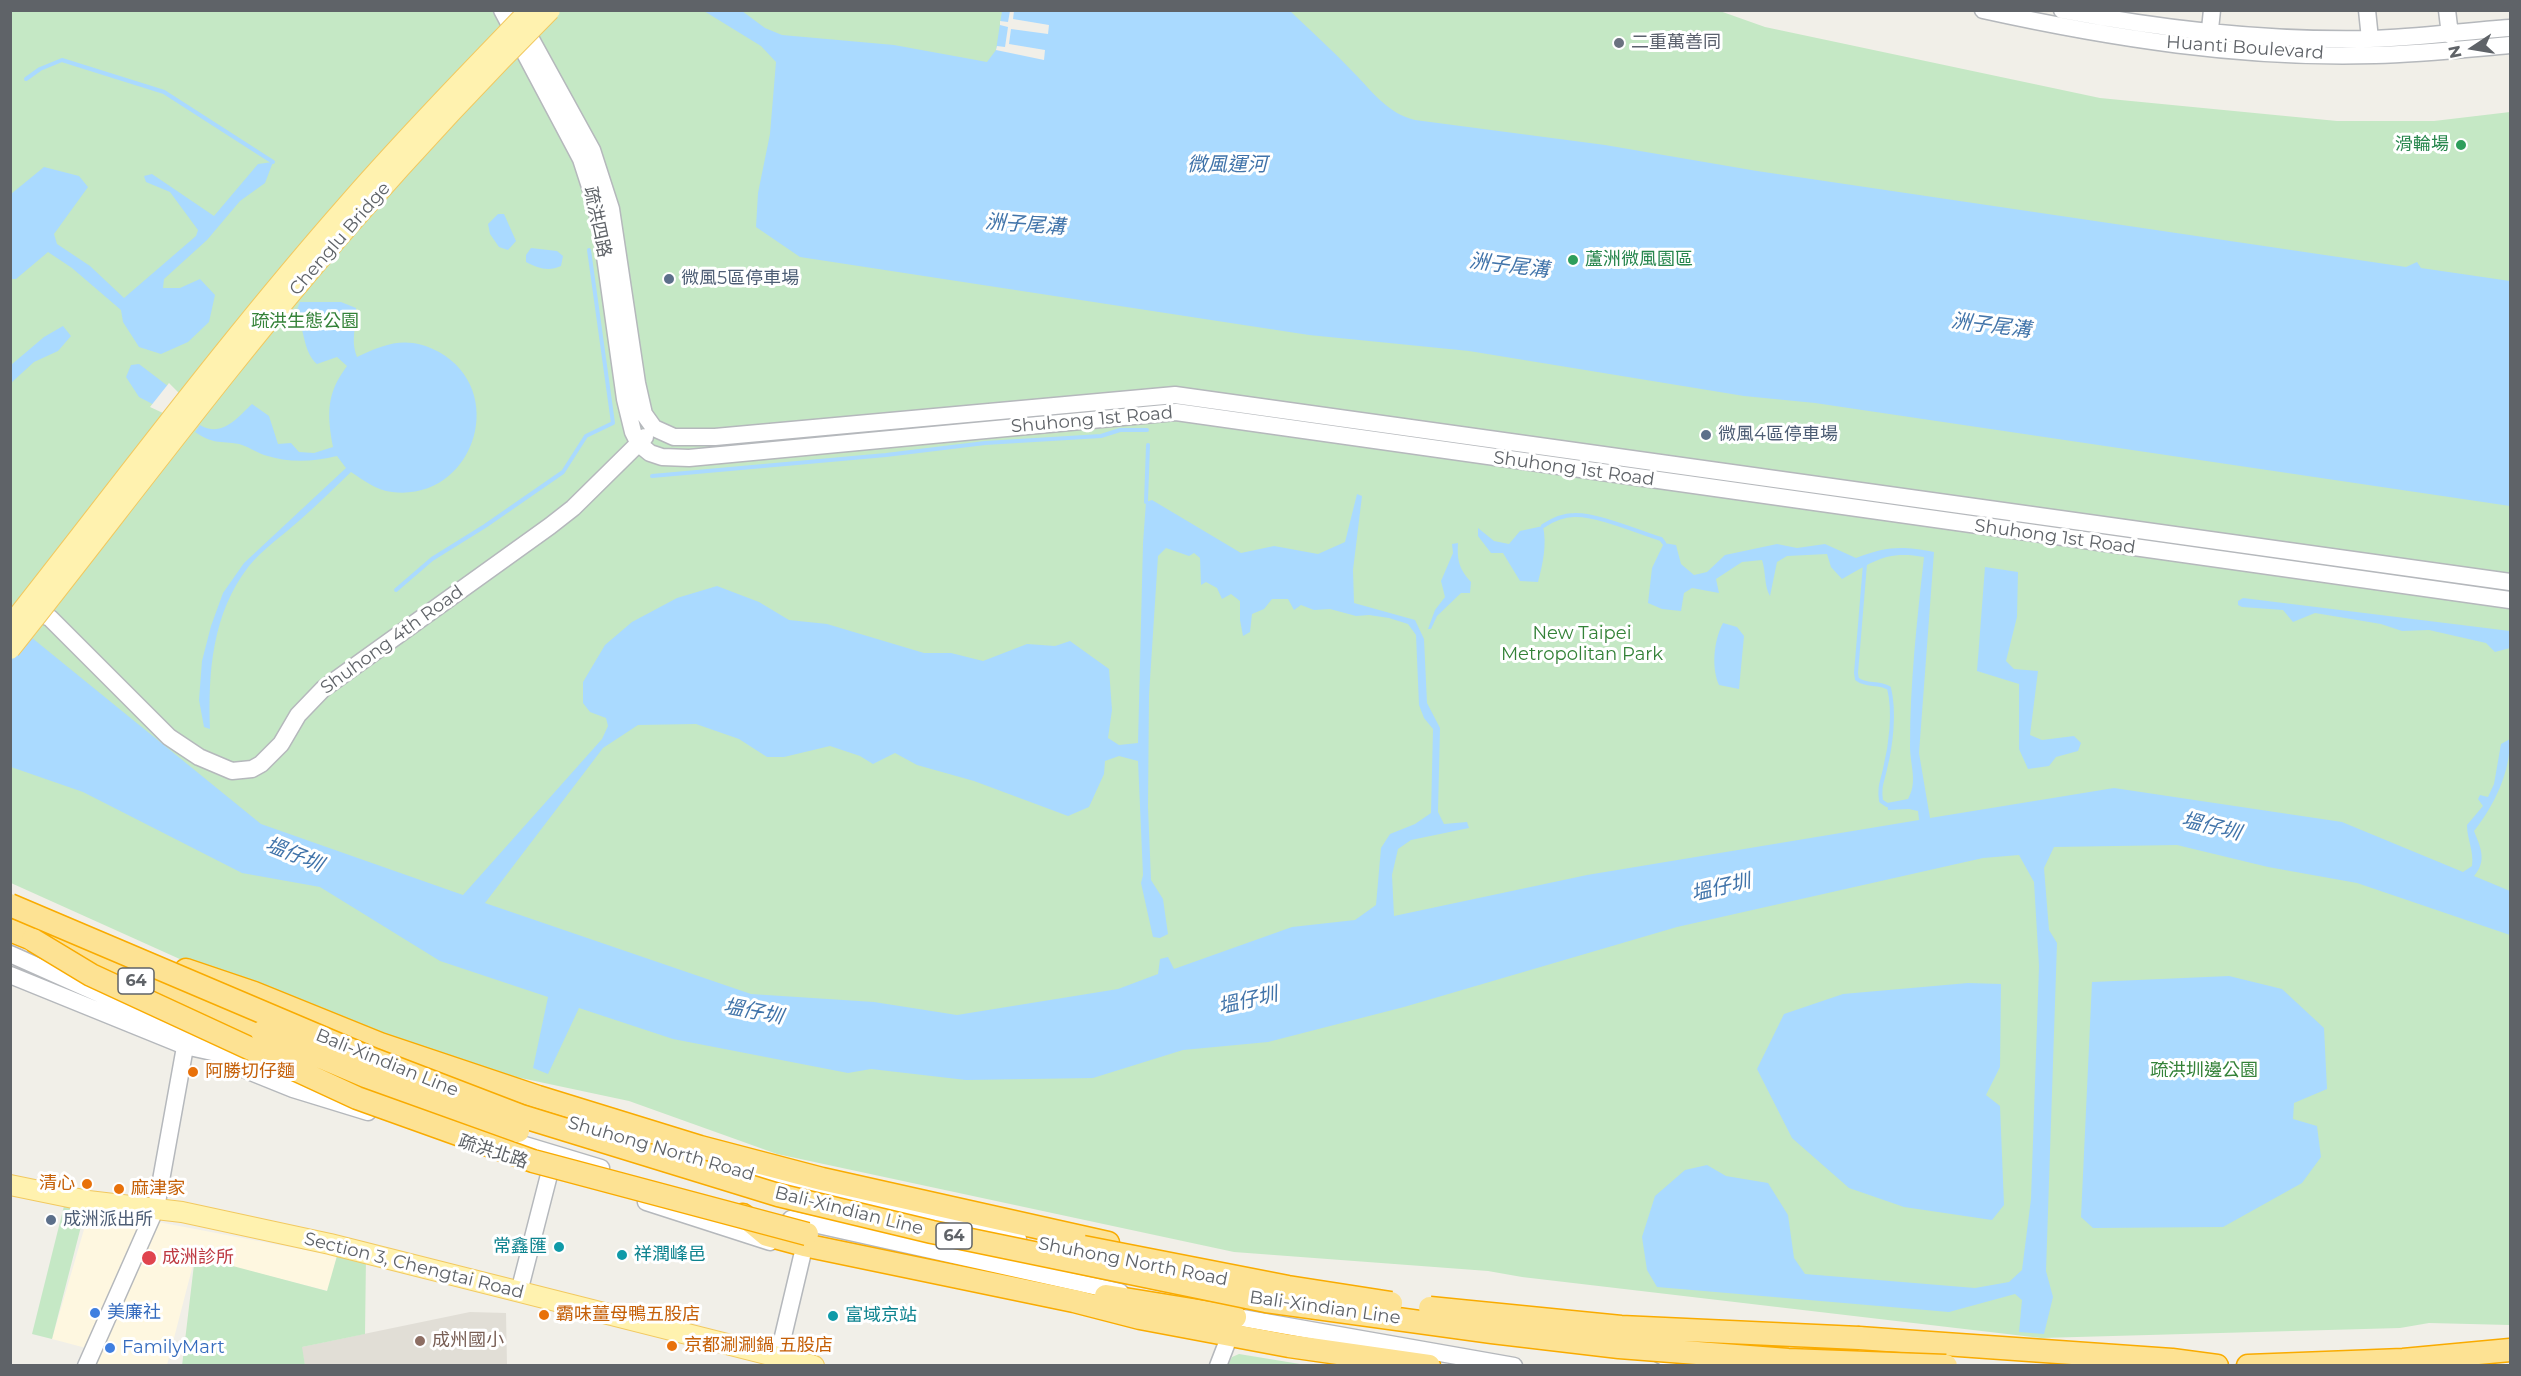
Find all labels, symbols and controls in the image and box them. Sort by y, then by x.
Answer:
north arrow [2443,18,2503,78]
place label: 二重萬善同 [1631,32,1721,54]
street label: Huanti Boulevard [2165,32,2325,64]
marker: 二重萬善同 [1612,36,1626,50]
text: N [2444,44,2466,60]
place label: 滑輪場 [2395,134,2449,156]
marker: 滑輪場 [2454,138,2468,152]
water label: 微風運河 [1187,153,1267,177]
street label: Chenglu Bridge [285,178,395,300]
street label: 疏洪四路 [579,185,615,259]
water label: 洲子尾溝 [984,210,1066,240]
water label: 洲子尾溝 [1468,249,1550,283]
place label: 蘆洲微風園區 [1585,249,1693,271]
marker: 蘆洲微風園區 [1566,253,1580,267]
place label: 微風5區停車場 [681,268,799,290]
marker: 微風5區停車場 [662,272,676,286]
water label: 洲子尾溝 [1950,309,2032,343]
park label: 疏洪生態公園 [251,311,359,333]
street label: Shuhong 1st Road [1010,402,1174,438]
place label: 微風4區停車場 [1718,424,1838,446]
marker: 微風4區停車場 [1699,428,1713,442]
street label: Shuhong 1st Road [1492,447,1656,491]
street label: Shuhong 1st Road [1973,515,2137,559]
street label: Shuhong 4th Road [316,581,468,699]
park label: New Taipei Metropolitan Park [1501,623,1663,666]
water label: 塭仔圳 [2179,808,2243,846]
water label: 塭仔圳 [262,833,326,877]
water label: 塭仔圳 [1689,870,1753,906]
road number: 64 [118,968,154,994]
water label: 塭仔圳 [1216,983,1280,1019]
water label: 塭仔圳 [721,994,785,1030]
street label: Bali-Xindian Line [312,1024,462,1102]
park label: 疏洪圳邊公園 [2150,1060,2258,1082]
place label: 阿勝切仔麵 [205,1061,295,1083]
marker: 阿勝切仔麵 [186,1065,200,1079]
street label: Shuhong North Road [565,1112,757,1186]
street label: 疏洪北路 [455,1131,531,1173]
place label: 清心 [39,1173,75,1195]
marker: 清心 [80,1177,94,1191]
place label: 麻津家 [131,1178,185,1200]
marker: 麻津家 [112,1182,126,1196]
street label: Bali-Xindian Line [773,1182,925,1240]
place label: 成洲派出所 [63,1209,153,1231]
marker: 成洲派出所 [44,1213,58,1227]
road number: 64 [936,1223,972,1249]
street label: Section 3, Chengtai Road [302,1228,526,1304]
street label: Shuhong North Road [1036,1233,1230,1291]
place label: 常鑫匯 [493,1236,547,1258]
marker: 常鑫匯 [552,1240,566,1254]
place label: 祥潤峰邑 [634,1244,706,1266]
place label: 成洲診所 [162,1247,234,1269]
marker: 祥潤峰邑 [615,1248,629,1262]
marker: 成洲診所 [140,1249,158,1267]
street label: Bali-Xindian Line [1248,1287,1402,1329]
place label: 美廉社 [107,1302,161,1324]
place label: 霸味薑母鴨五股店 [556,1304,700,1326]
place label: 富域京站 [845,1305,917,1327]
marker: 美廉社 [88,1306,102,1320]
marker: 霸味薑母鴨五股店 [537,1308,551,1322]
marker: 富域京站 [826,1309,840,1323]
place label: 成州國小 [432,1330,504,1352]
marker: 成州國小 [413,1334,427,1348]
place label: 京都涮涮鍋 五股店 [684,1335,833,1357]
place label: FamilyMart [122,1337,225,1359]
marker: 京都涮涮鍋 五股店 [665,1339,679,1353]
marker: FamilyMart [103,1341,117,1355]

